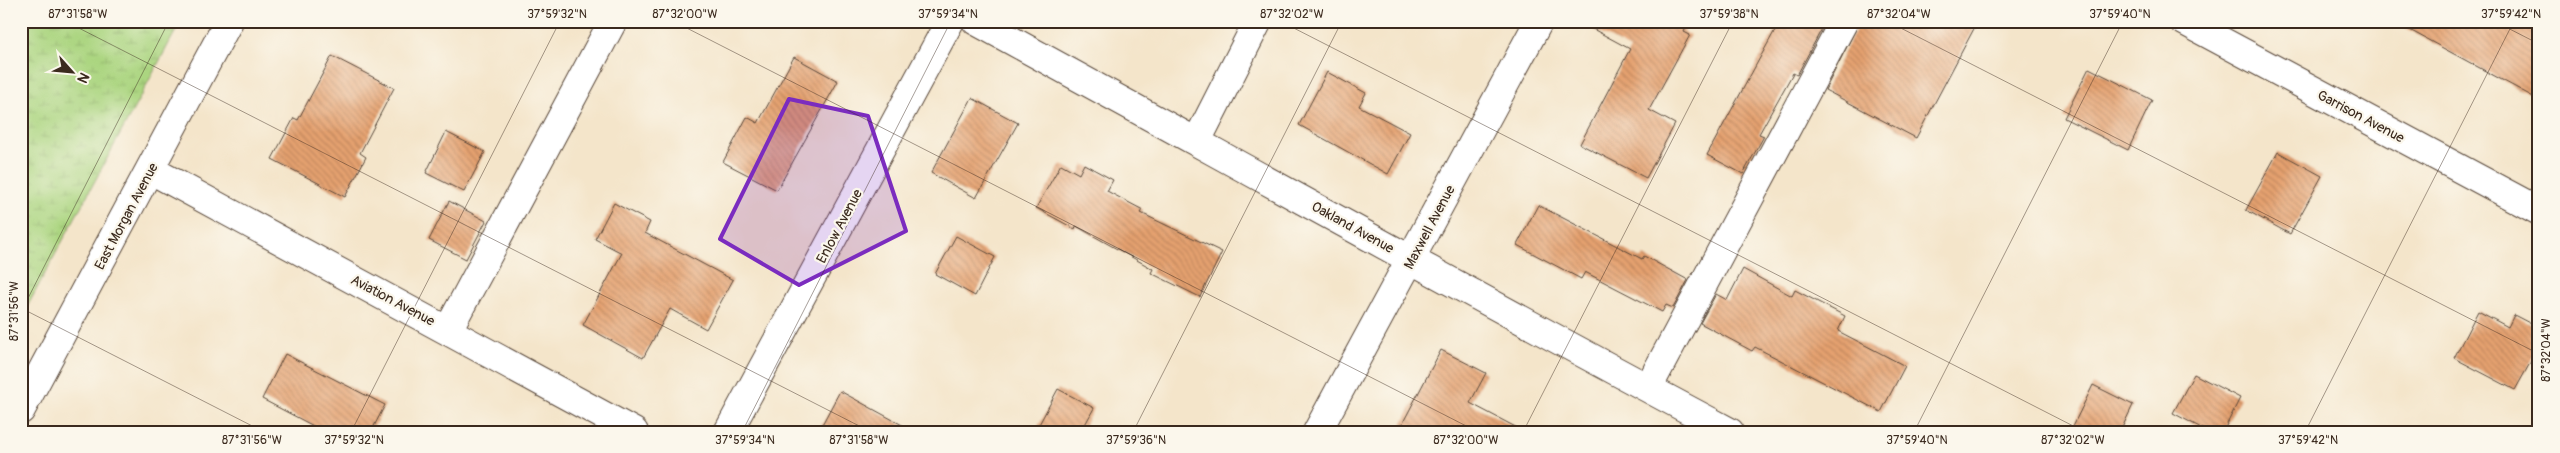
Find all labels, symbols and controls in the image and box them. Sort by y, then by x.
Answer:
text: 87°31'58"W [48,7,108,22]
text: 37°59'32"N [527,7,587,22]
text: 87°32'00"W [653,7,717,22]
text: 37°59'34"N [918,7,978,22]
text: 87°32'02"W [1260,7,1324,22]
text: 37°59'38"N [1699,7,1759,22]
text: 87°32'04"W [1867,7,1931,22]
text: 37°59'40"N [2089,7,2151,22]
text: 37°59'42"N [2481,7,2541,22]
north arrow [48,48,98,98]
text: N [73,70,93,86]
street label: Garrison Avenue [2314,86,2407,147]
street label: East Morgan Avenue [91,160,162,273]
street label: Maxwell Avenue [1400,182,1459,272]
street label: Enlow Avenue [813,186,866,266]
street label: Oakland Avenue [1309,198,1397,257]
street label: Aviation Avenue [348,271,438,330]
text: 87°31'56"W [7,281,22,341]
text: 87°32'04"W [2539,318,2554,382]
text: 87°31'56"W [222,433,282,448]
text: 37°59'32"N [324,433,384,448]
text: 37°59'34"N [715,433,775,448]
text: 87°31'58"W [829,433,889,448]
text: 37°59'36"N [1106,433,1166,448]
text: 87°32'00"W [1434,433,1498,448]
text: 37°59'40"N [1886,433,1948,448]
text: 87°32'02"W [2041,433,2105,448]
text: 37°59'42"N [2278,433,2338,448]

